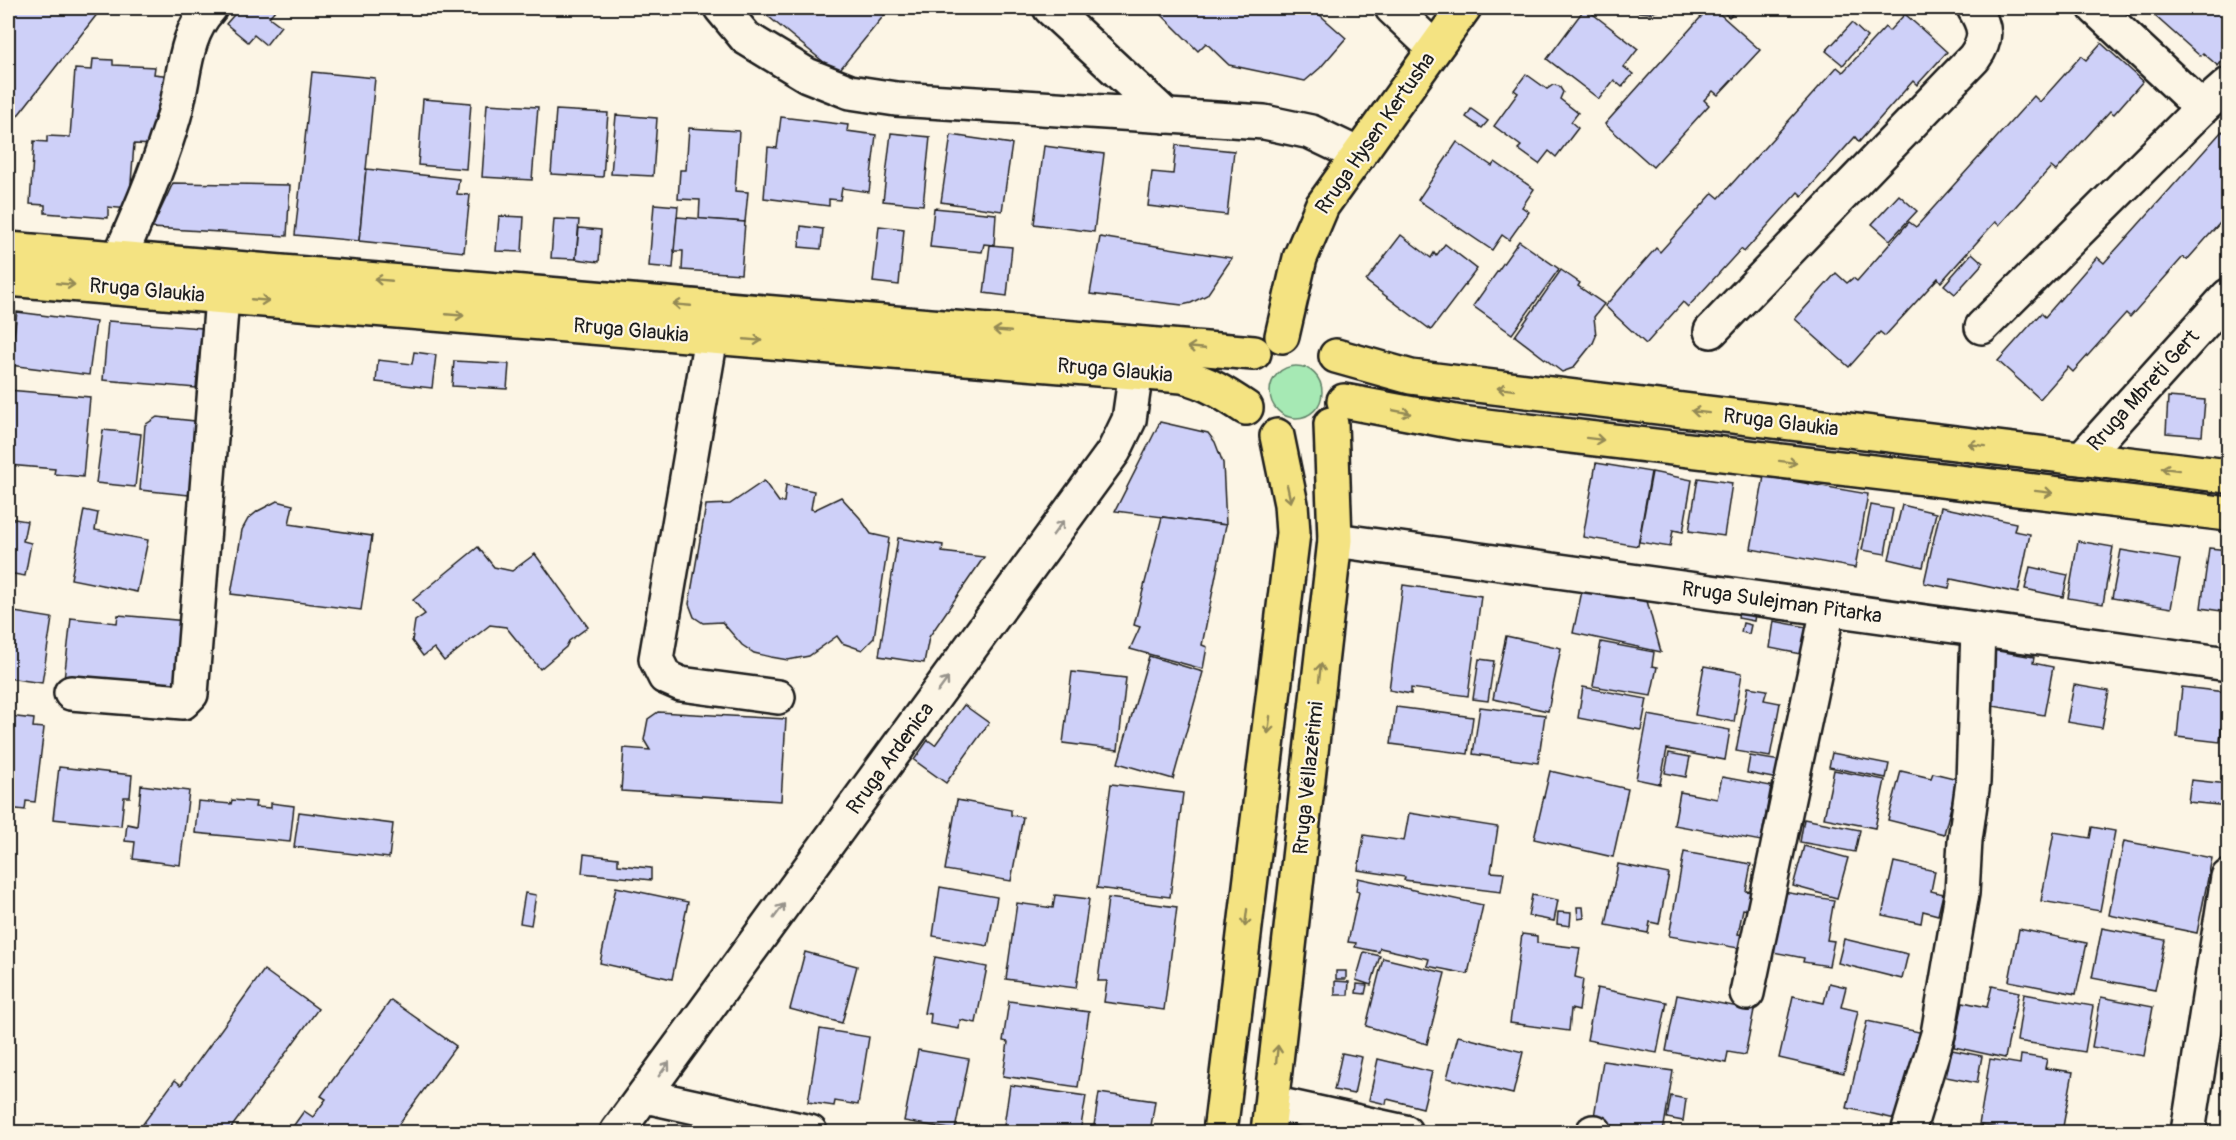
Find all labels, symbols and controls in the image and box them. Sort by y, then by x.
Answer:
street label: Rruga Hysen Kertusha [1309,47,1441,220]
street label: Rruga Glaukia [88,272,206,309]
one-way arrow [373,274,393,285]
one-way arrow [55,279,75,290]
one-way arrow [250,295,270,306]
one-way arrow [672,299,692,310]
one-way arrow [444,310,464,321]
street label: Rruga Glaukia [572,312,690,349]
street label: Rruga Mbreti Gert [2081,323,2206,457]
one-way arrow [992,326,1012,337]
one-way arrow [743,335,763,346]
one-way arrow [1186,342,1206,353]
street label: Rruga Glaukia [1056,352,1174,389]
one-way arrow [1497,383,1517,394]
street label: Rruga Glaukia [1722,402,1840,443]
one-way arrow [1690,406,1710,417]
one-way arrow [1391,407,1411,418]
one-way arrow [1584,434,1604,445]
one-way arrow [1967,439,1987,450]
one-way arrow [1778,457,1798,468]
one-way arrow [2161,463,2181,474]
one-way arrow [1283,484,1295,503]
one-way arrow [2034,487,2054,498]
one-way arrow [1052,520,1064,536]
street label: Rruga Sulejman Pitarka [1680,575,1884,630]
one-way arrow [1315,662,1326,682]
one-way arrow [937,678,950,694]
street label: Rruga Ardenica [841,697,940,820]
street label: Rruga Vëllazërimi [1287,700,1330,856]
one-way arrow [1264,714,1275,734]
one-way arrow [773,904,785,920]
one-way arrow [1240,908,1251,928]
one-way arrow [1272,1044,1283,1064]
one-way arrow [658,1061,671,1077]

